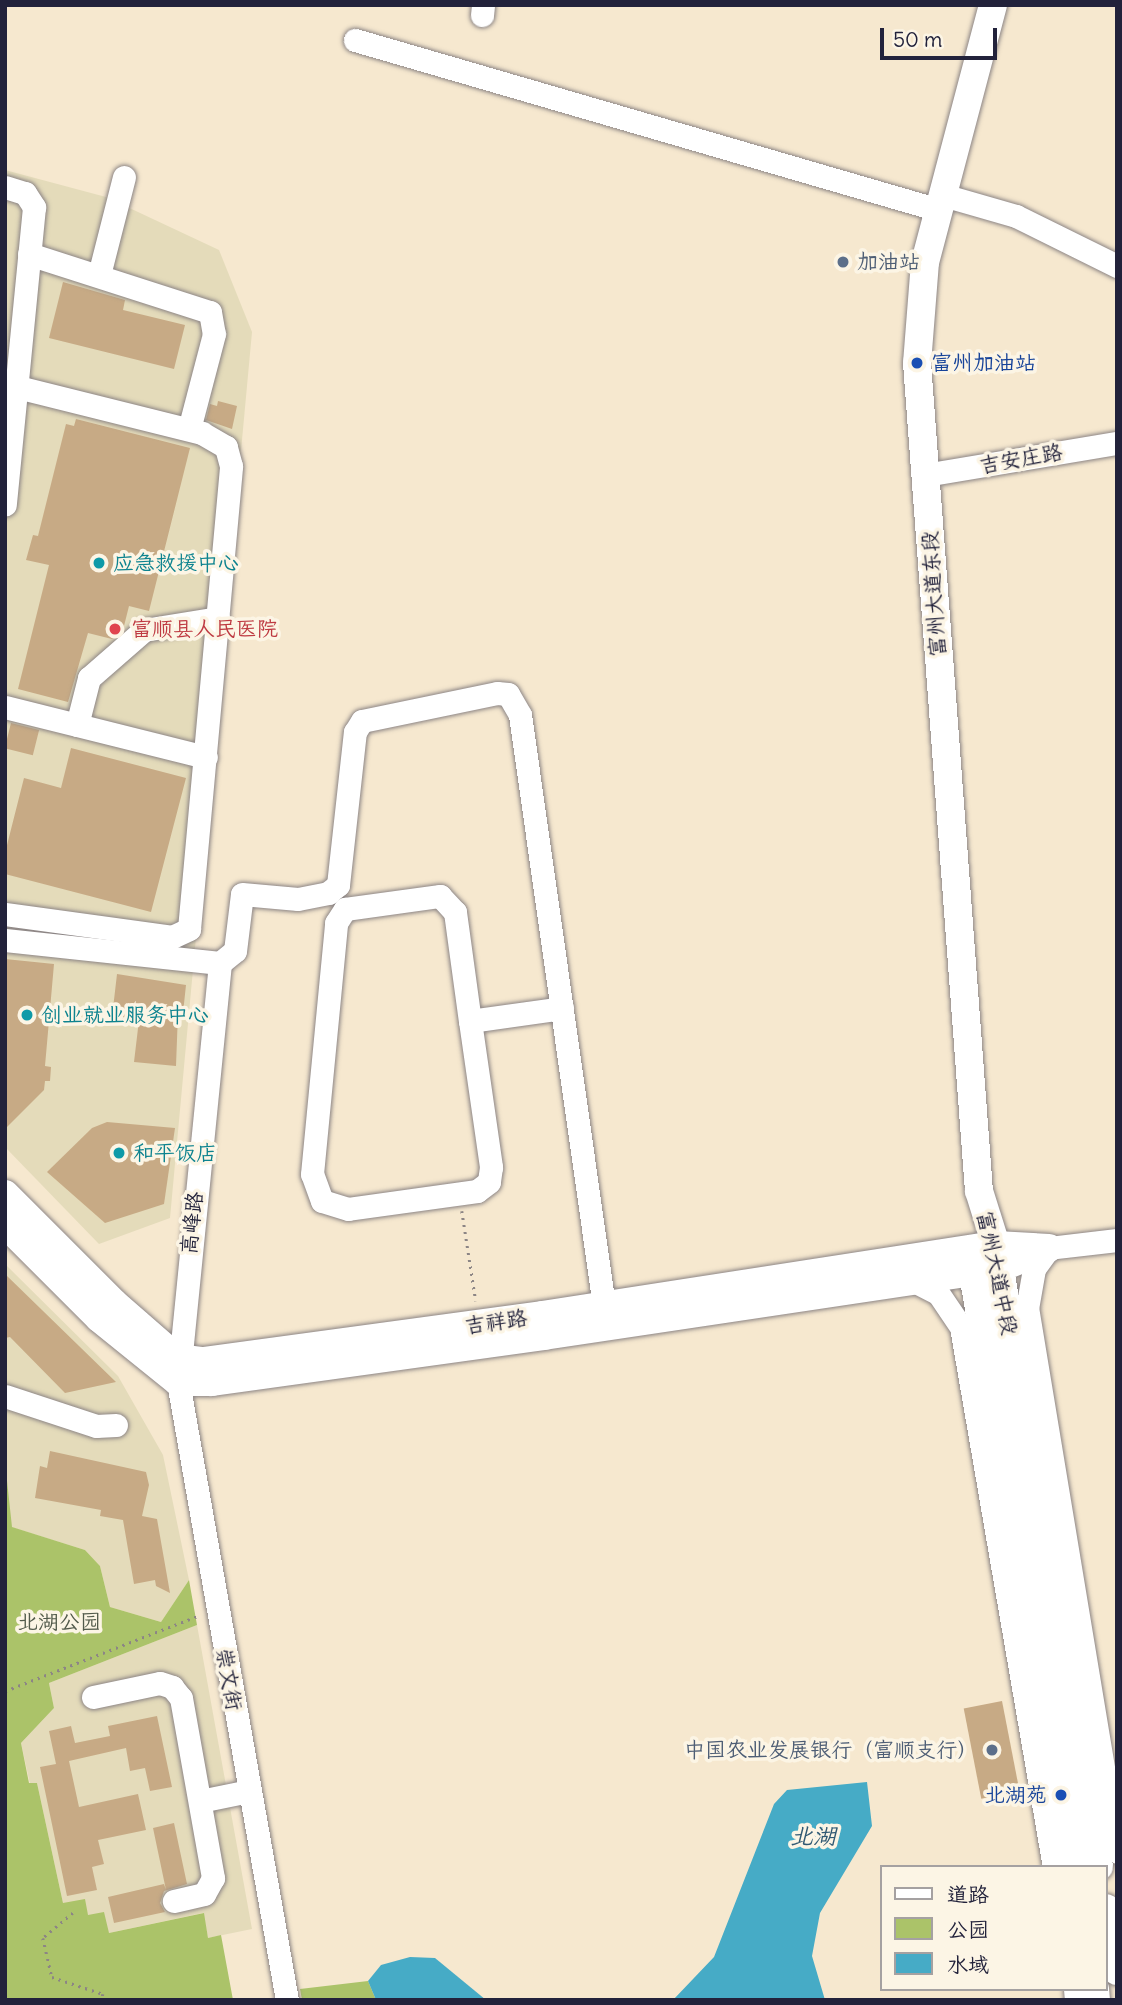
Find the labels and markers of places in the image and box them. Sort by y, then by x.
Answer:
place label: 加油站 [857,249,920,275]
marker: 加油站 [835,254,851,270]
place label: 富州加油站 [931,350,1036,376]
marker: 富州加油站 [909,355,925,371]
place label: 应急救援中心 [113,550,239,576]
marker: 应急救援中心 [91,555,107,571]
place label: 富顺县人民医院 [131,616,278,642]
marker: 富顺县人民医院 [105,619,125,639]
place label: 创业就业服务中心 [41,1002,209,1028]
marker: 创业就业服务中心 [19,1007,35,1023]
place label: 和平饭店 [133,1140,217,1166]
marker: 和平饭店 [111,1145,127,1161]
place label: 中国农业发展银行（富顺支行） [684,1737,978,1763]
marker: 中国农业发展银行（富顺支行） [984,1742,1000,1758]
place label: 北湖苑 [984,1782,1047,1808]
marker: 北湖苑 [1053,1787,1069,1803]

